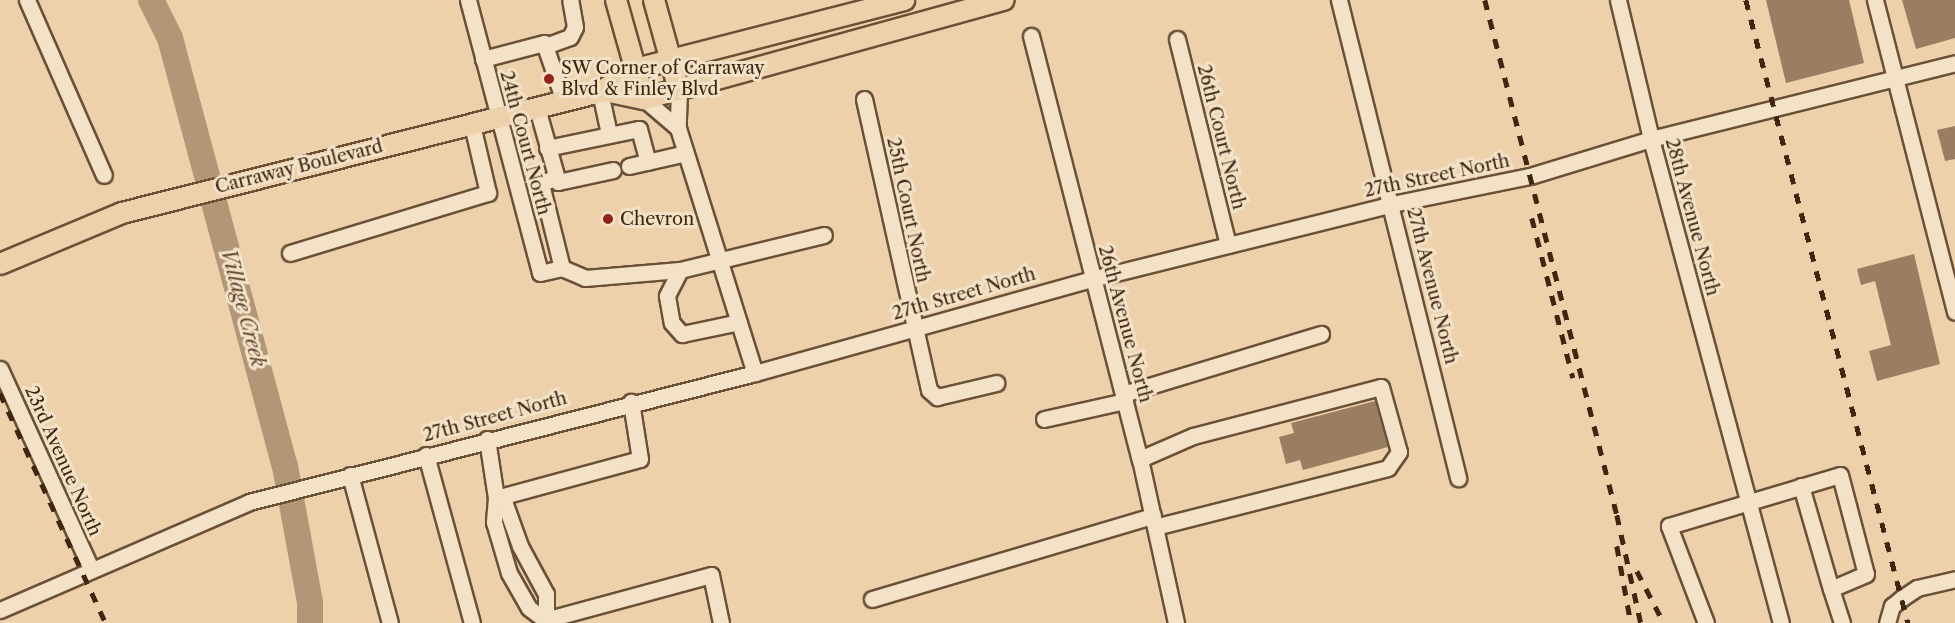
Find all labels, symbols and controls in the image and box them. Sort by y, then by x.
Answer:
place label: SW Corner of Carraway Blvd & Finley Blvd [561,58,766,100]
street label: 26th Court North [1193,62,1249,212]
street label: 24th Court North [495,68,555,218]
marker: SW Corner of Carraway Blvd & Finley Blvd [542,72,556,86]
street label: 25th Court North [882,135,934,285]
street label: Carraway Boulevard [213,136,385,198]
street label: 28th Avenue North [1660,136,1724,298]
street label: 27th Street North [1362,150,1512,202]
street label: 27th Avenue North [1402,205,1462,367]
place label: Chevron [620,208,694,230]
marker: Chevron [601,212,615,226]
street label: 26th Avenue North [1094,243,1156,405]
water label: Village Creek [216,246,270,370]
street label: 27th Street North [890,263,1038,325]
street label: 23rd Avenue North [20,382,106,540]
street label: 27th Street North [421,387,569,447]

